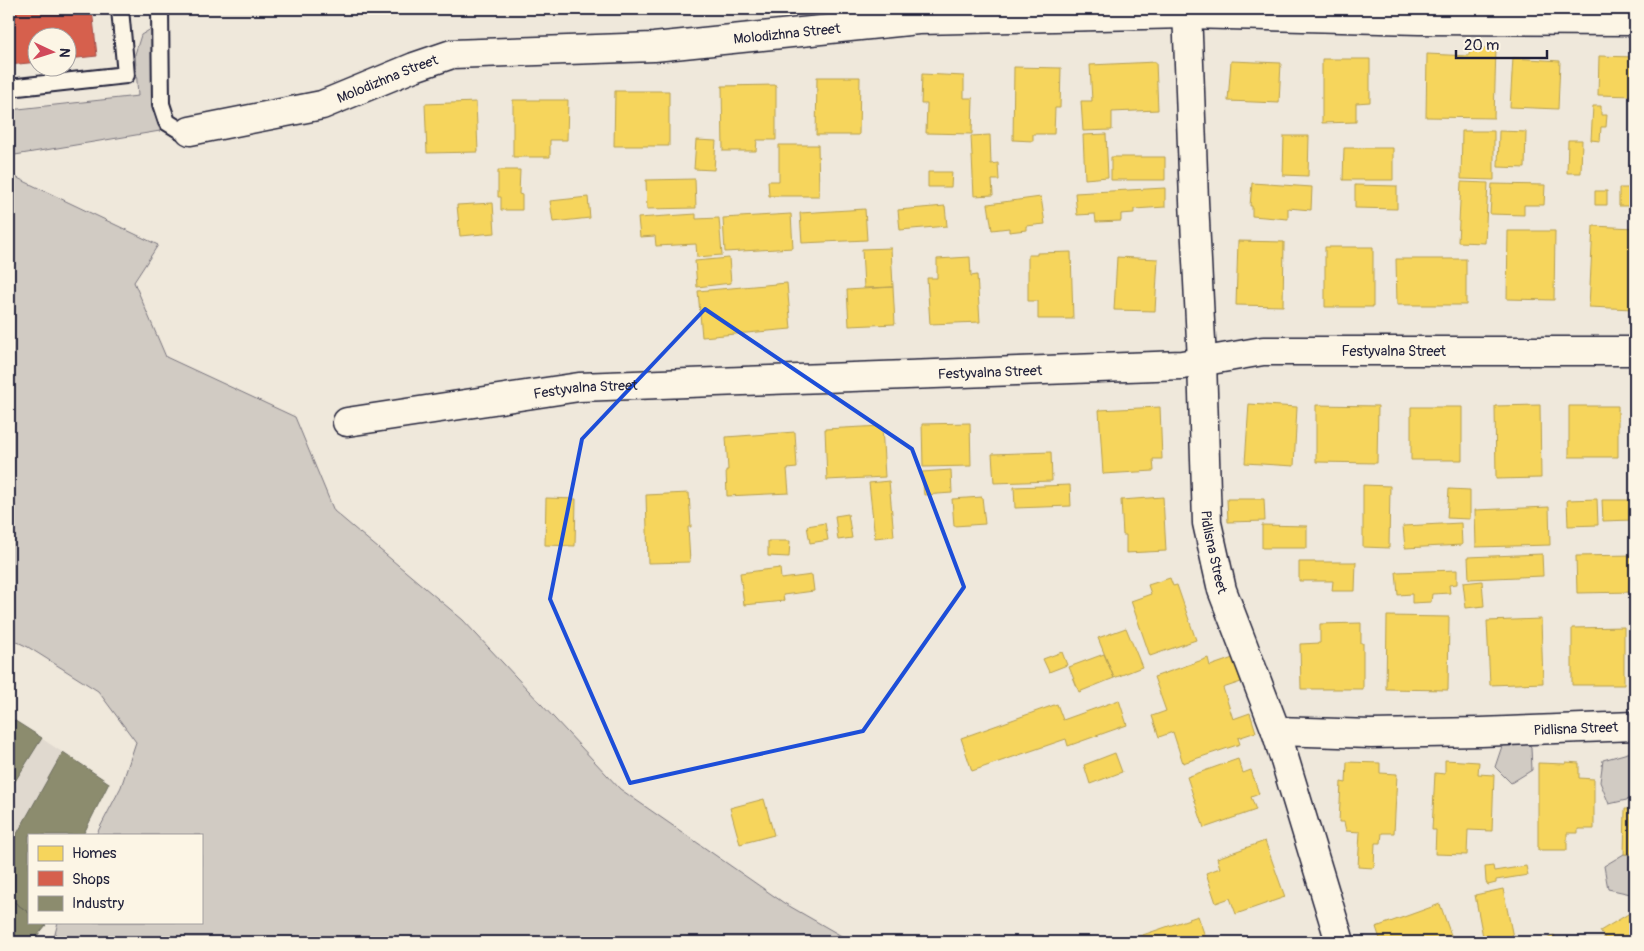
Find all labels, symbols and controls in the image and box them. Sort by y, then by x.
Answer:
street label: Molodizhna Street [733,20,842,48]
north arrow [28,28,78,78]
scale bar [1456,28,1548,60]
text: 20 m [1464,36,1499,55]
text: N [56,48,73,58]
street label: Molodizhna Street [334,51,440,107]
street label: Festyvalna Street [1342,343,1446,360]
street label: Festyvalna Street [938,362,1043,383]
street label: Festyvalna Street [532,377,638,403]
street label: Pidlisna Street [1198,510,1231,597]
street label: Pidlisna Street [1533,719,1619,739]
legend [28,834,202,924]
text: Homes [72,844,117,863]
text: Shops [72,870,110,889]
text: Industry [72,894,125,913]

